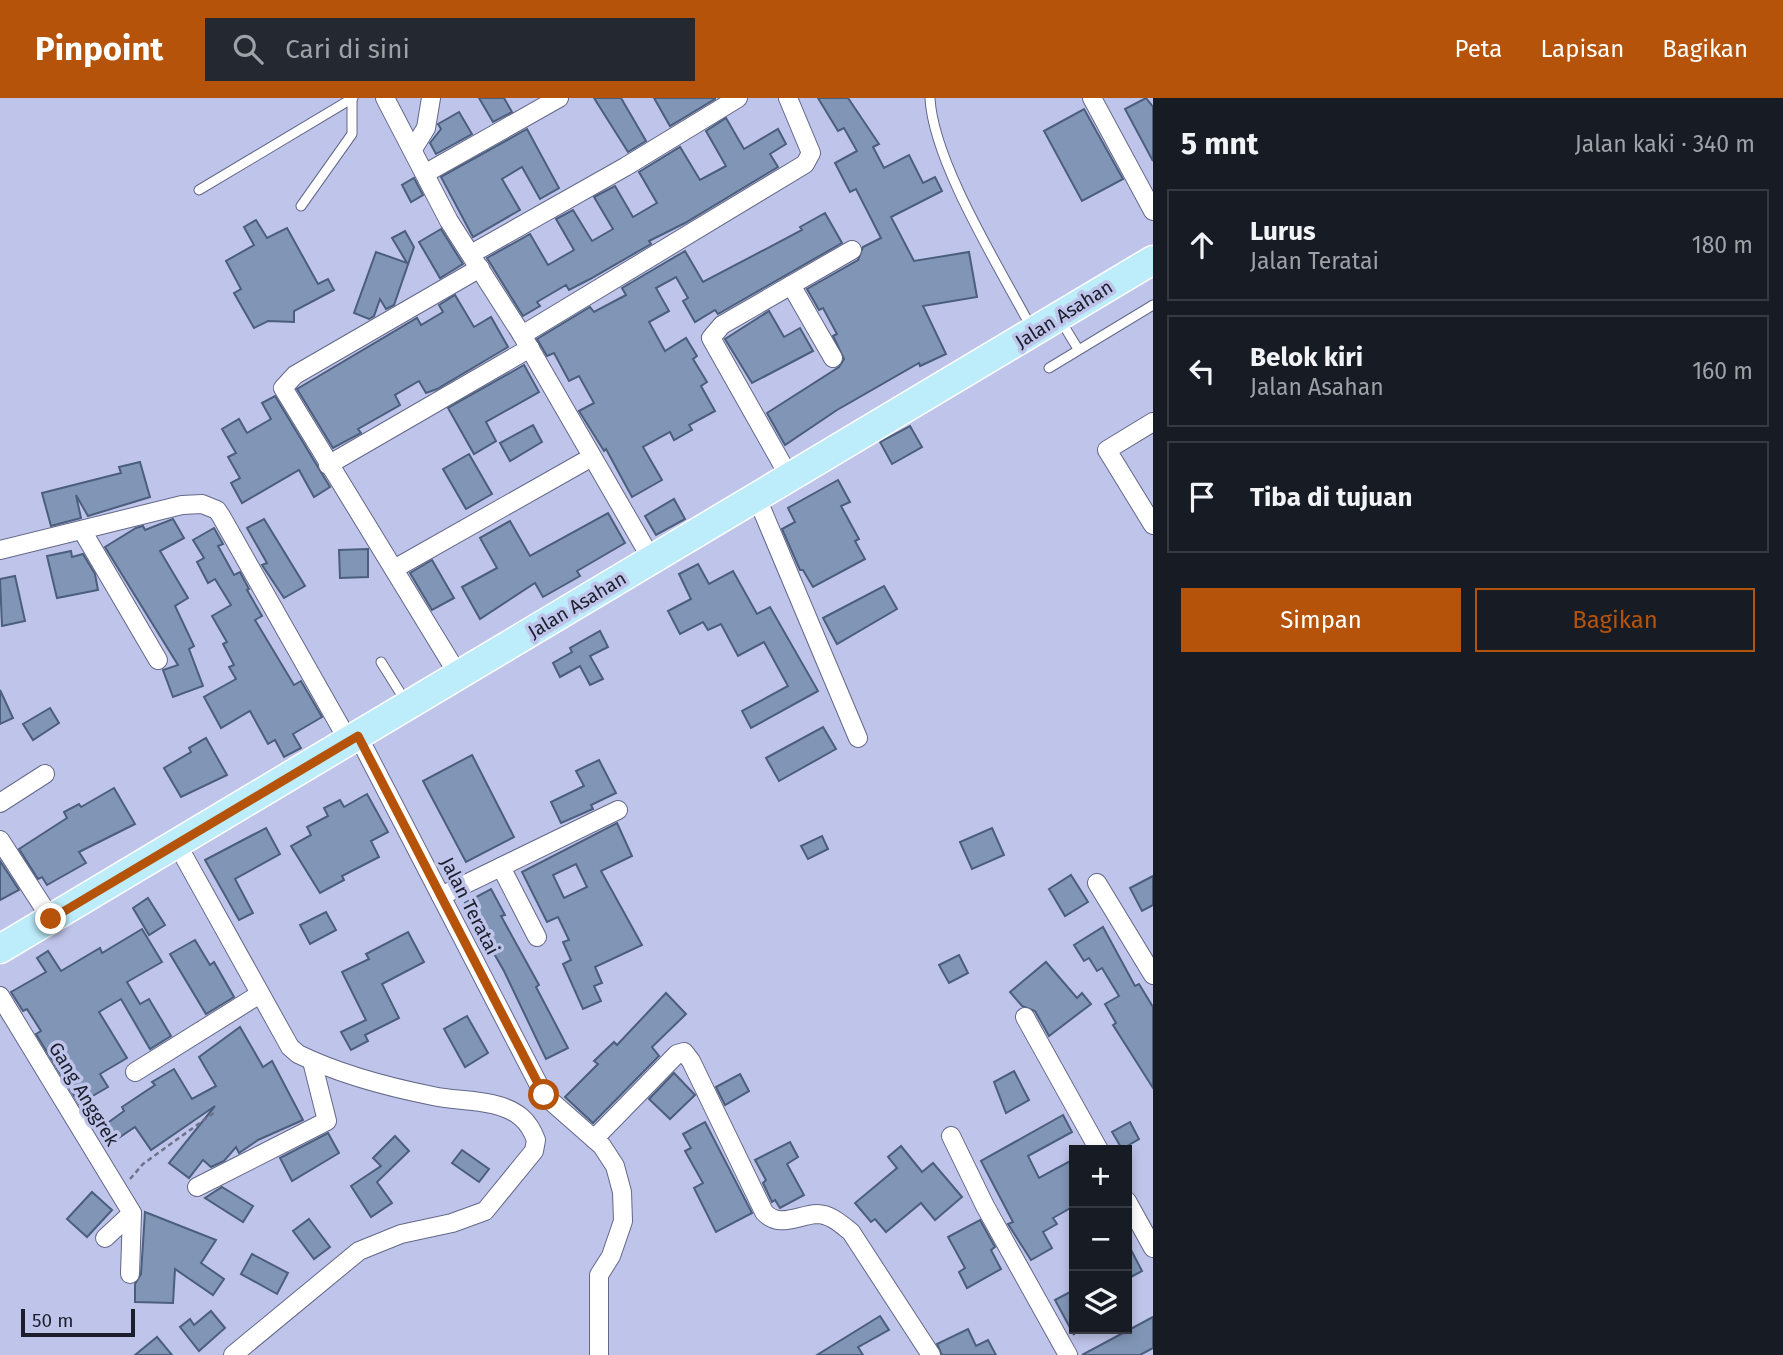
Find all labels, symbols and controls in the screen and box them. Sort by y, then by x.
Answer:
search box [205,18,695,81]
text: Pinpoint [35,29,163,69]
icon: search [229,30,267,68]
text: Cari di sini [285,34,410,65]
text: Peta [1455,35,1502,63]
text: Lapisan [1540,35,1624,63]
text: Bagikan [1662,35,1748,63]
text: 5 mnt [1181,126,1258,162]
text: Jalan kaki · 340 m [1575,130,1755,158]
text: Lurus [1250,216,1316,247]
icon: ahead [1183,226,1221,264]
text: 180 m [1692,231,1753,259]
text: Jalan Teratai [1250,247,1379,275]
street label: Jalan Asahan [1011,275,1117,353]
text: Belok kiri [1250,342,1363,373]
icon: left [1183,352,1221,390]
text: 160 m [1692,357,1753,385]
text: Jalan Asahan [1250,373,1384,401]
icon: arrive [1183,478,1221,516]
text: Tiba di tujuan [1250,482,1412,513]
street label: Jalan Asahan [524,567,630,643]
button: Simpan [1181,588,1461,652]
button: Bagikan [1475,588,1755,652]
street label: Jalan Teratai [436,853,504,959]
route end [35,903,66,934]
street label: Gang Anggrek [44,1038,124,1150]
route start [528,1079,559,1110]
map controls [1069,1145,1132,1334]
button: + [1069,1145,1132,1208]
button: − [1069,1208,1132,1271]
button: layers [1069,1271,1132,1334]
scale bar [21,1306,135,1338]
text: 50 m [32,1309,73,1332]

